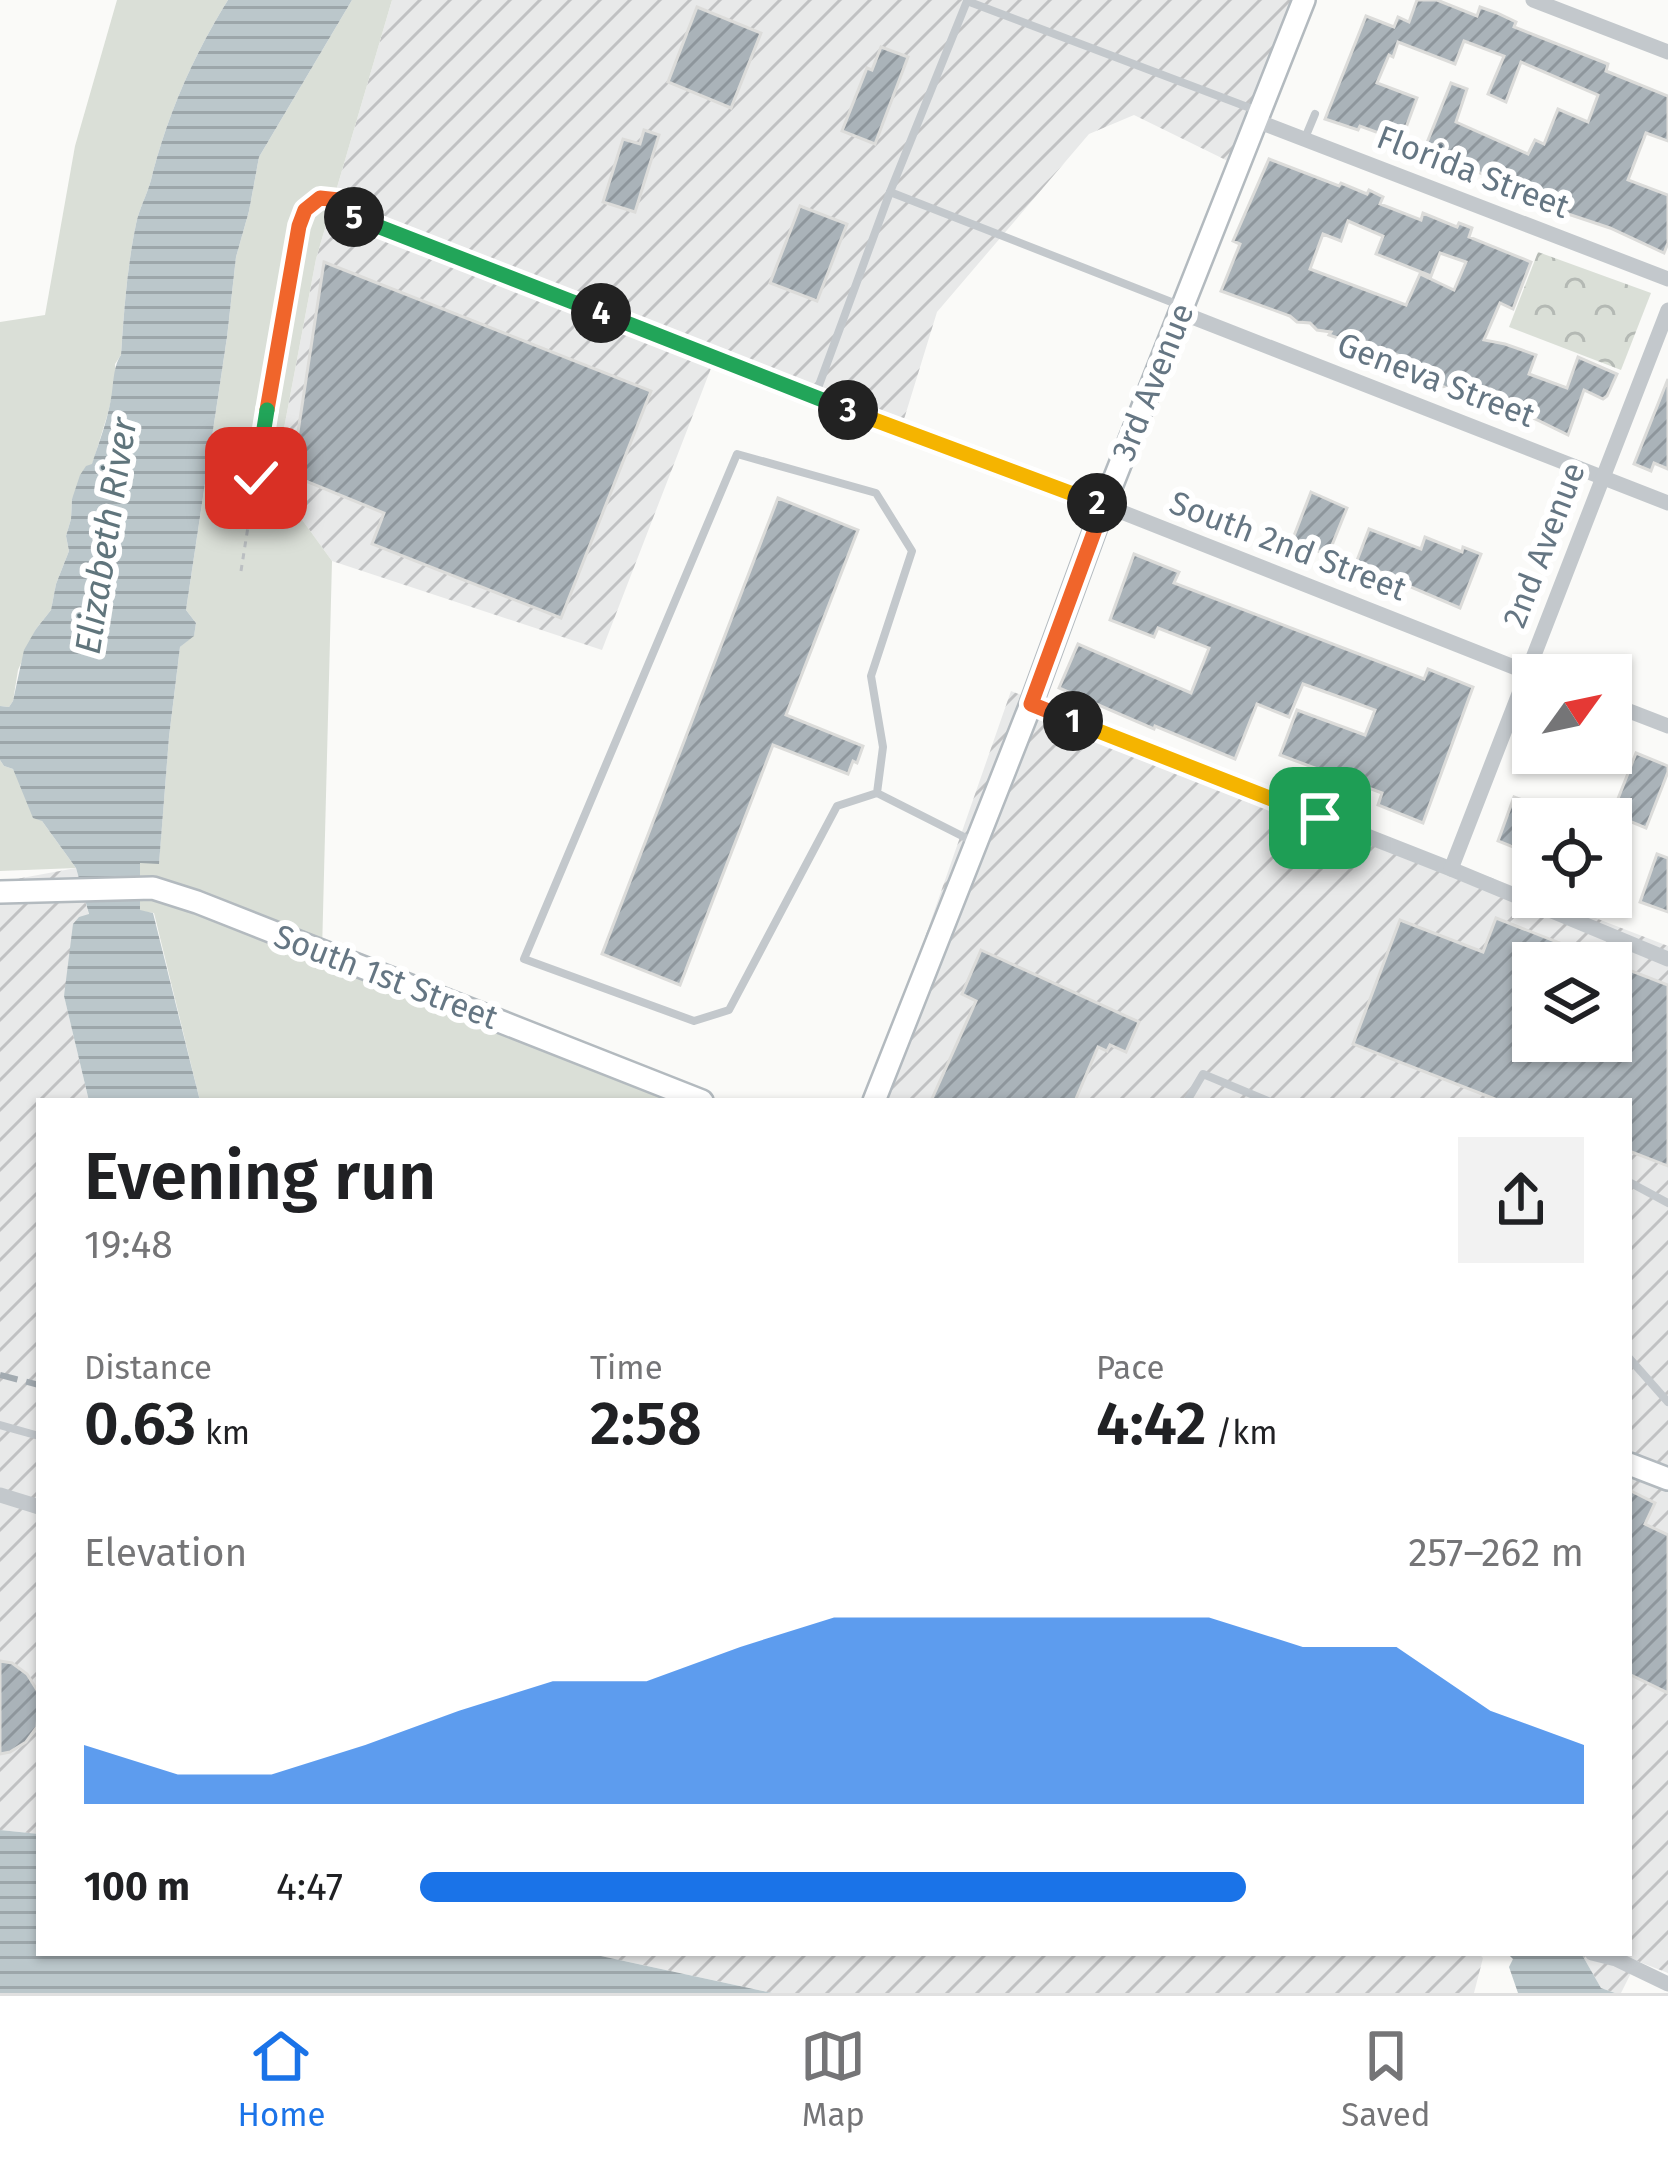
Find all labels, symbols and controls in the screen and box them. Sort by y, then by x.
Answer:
street label: Florida Street [1371,117,1575,227]
pin: 5 [324,187,384,247]
text: 5 [345,197,363,237]
pin: 4 [571,283,631,343]
text: 4 [592,293,610,333]
street label: 3rd Avenue [1103,297,1203,467]
street label: Geneva Street [1332,324,1540,436]
pin: 3 [818,380,878,440]
text: 3 [839,390,857,430]
water label: Elizabeth River [66,413,147,657]
pin [205,427,307,529]
icon: check [223,445,289,511]
street label: 2nd Avenue [1494,457,1594,633]
pin: 2 [1067,473,1127,533]
text: 2 [1088,483,1106,523]
street label: South 2nd Street [1164,483,1412,610]
north arrow [1512,654,1632,774]
map controls [1512,654,1632,1062]
pin: 1 [1043,691,1103,751]
text: 1 [1065,701,1081,741]
pin [1269,767,1371,869]
icon: arrive [1287,785,1353,851]
button: locate [1512,798,1632,918]
street label: South 1st Street [269,916,504,1038]
button: layers [1512,942,1632,1062]
text: Evening run [84,1137,436,1216]
button: share [1458,1137,1584,1263]
text: 19:48 [84,1222,173,1268]
text: Distance [84,1348,212,1388]
text: Time [590,1348,663,1388]
text: Pace [1096,1348,1164,1388]
text: 0.63 [84,1388,196,1460]
text: 2:58 [590,1388,702,1460]
text: 4:42 [1096,1388,1206,1460]
text: km [196,1413,250,1453]
text: /km [1206,1413,1278,1453]
text: Elevation [84,1530,247,1576]
text: 257–262 m [1408,1530,1584,1576]
text: 100 m [84,1864,190,1910]
text: 4:47 [276,1864,343,1910]
tab: Home [237,2023,325,2135]
tab: Map [800,2023,866,2135]
tab: Saved [1341,2023,1431,2135]

